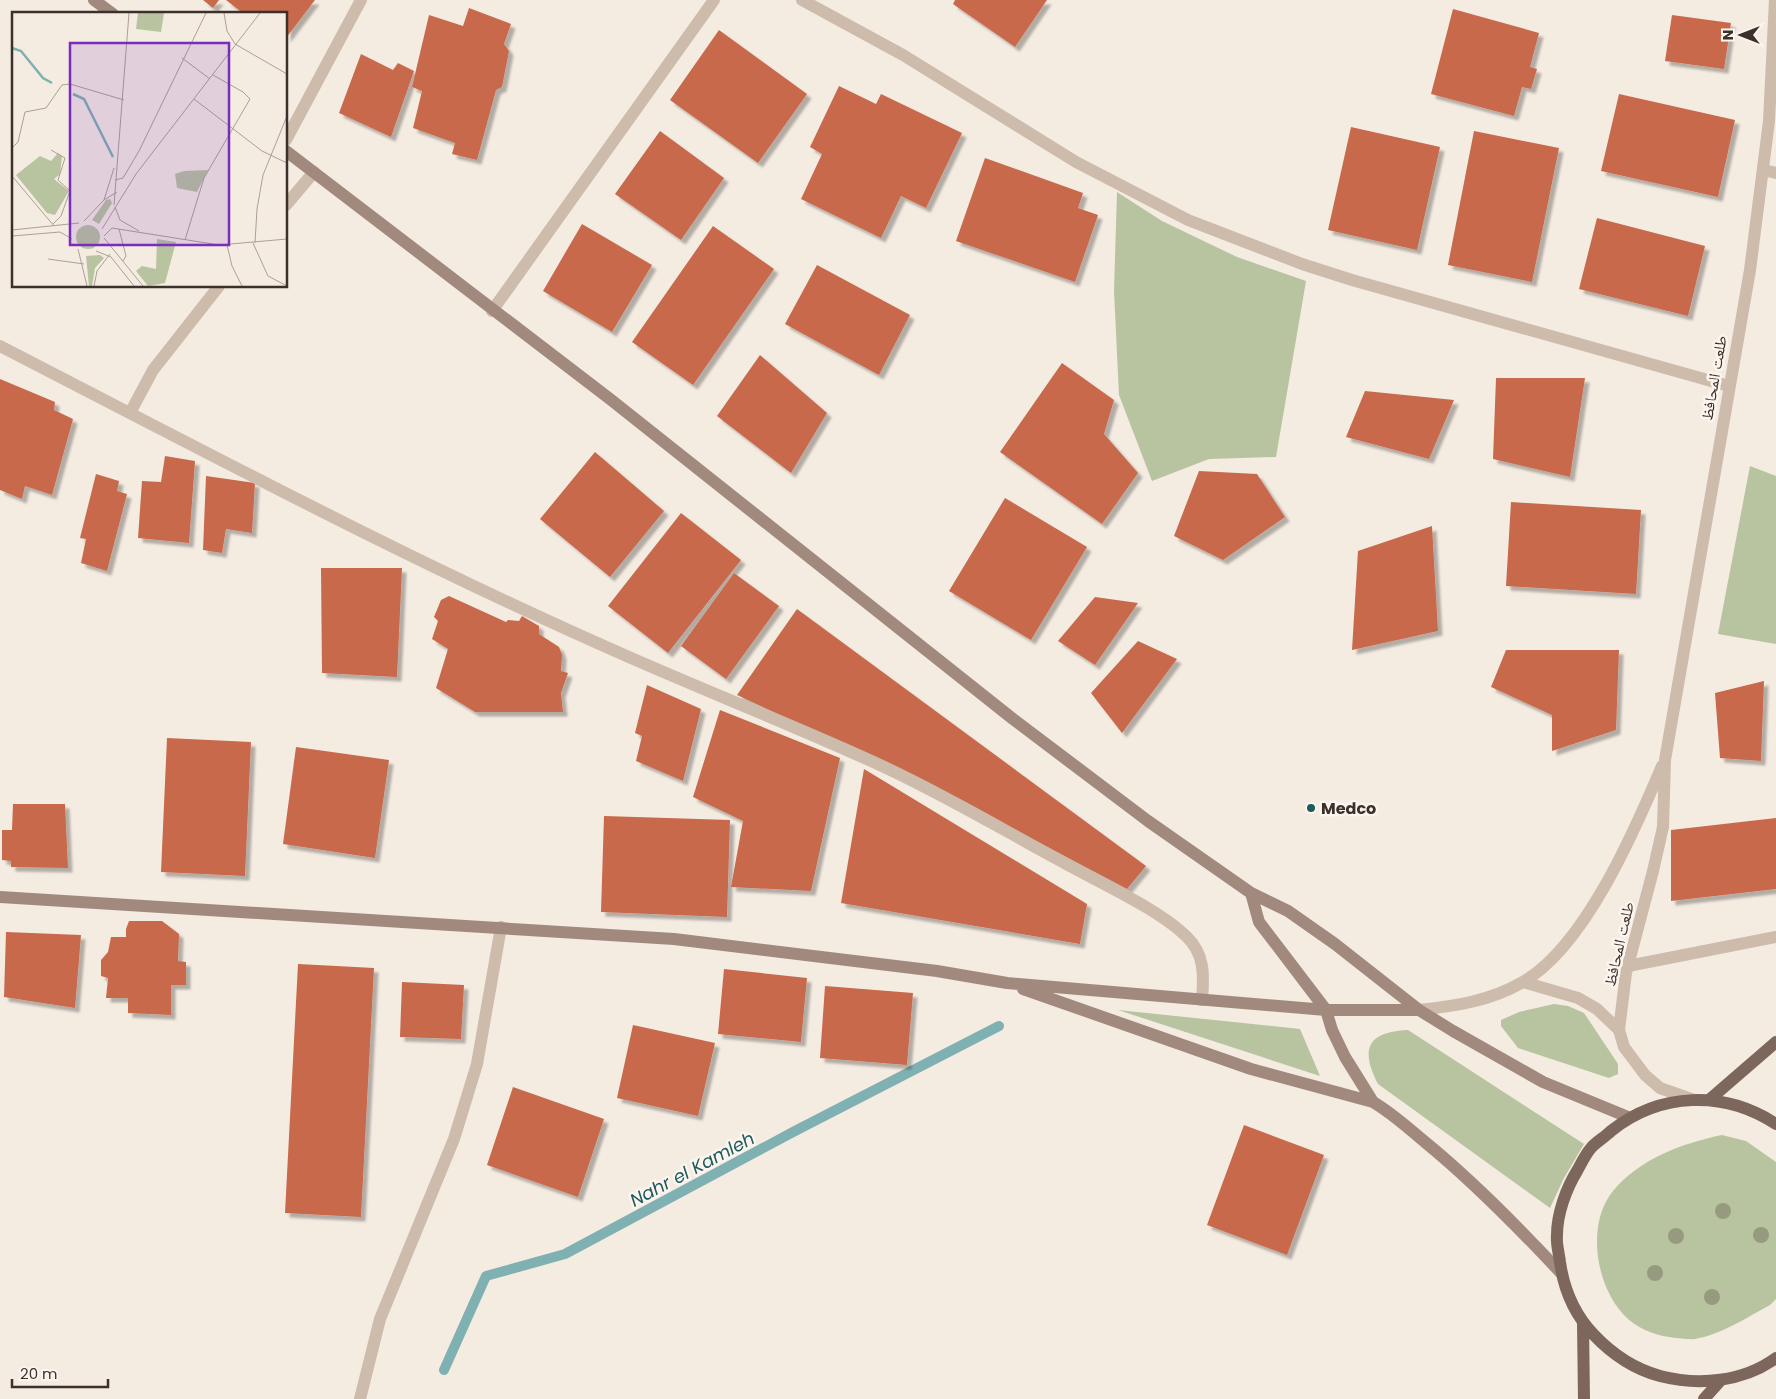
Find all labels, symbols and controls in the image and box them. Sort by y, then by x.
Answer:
north arrow [1716,10,1766,60]
inset map [12,12,288,288]
text: N [1718,30,1738,40]
street label: طلعت المحافظ [1695,334,1733,422]
place label: Medco [1321,797,1376,820]
marker: Medco [1305,802,1317,814]
street label: طلعت المحافظ [1598,899,1640,989]
water label: Nahr el Kamleh [625,1126,759,1212]
scale bar [12,1356,109,1388]
text: 20 m [20,1363,58,1384]

